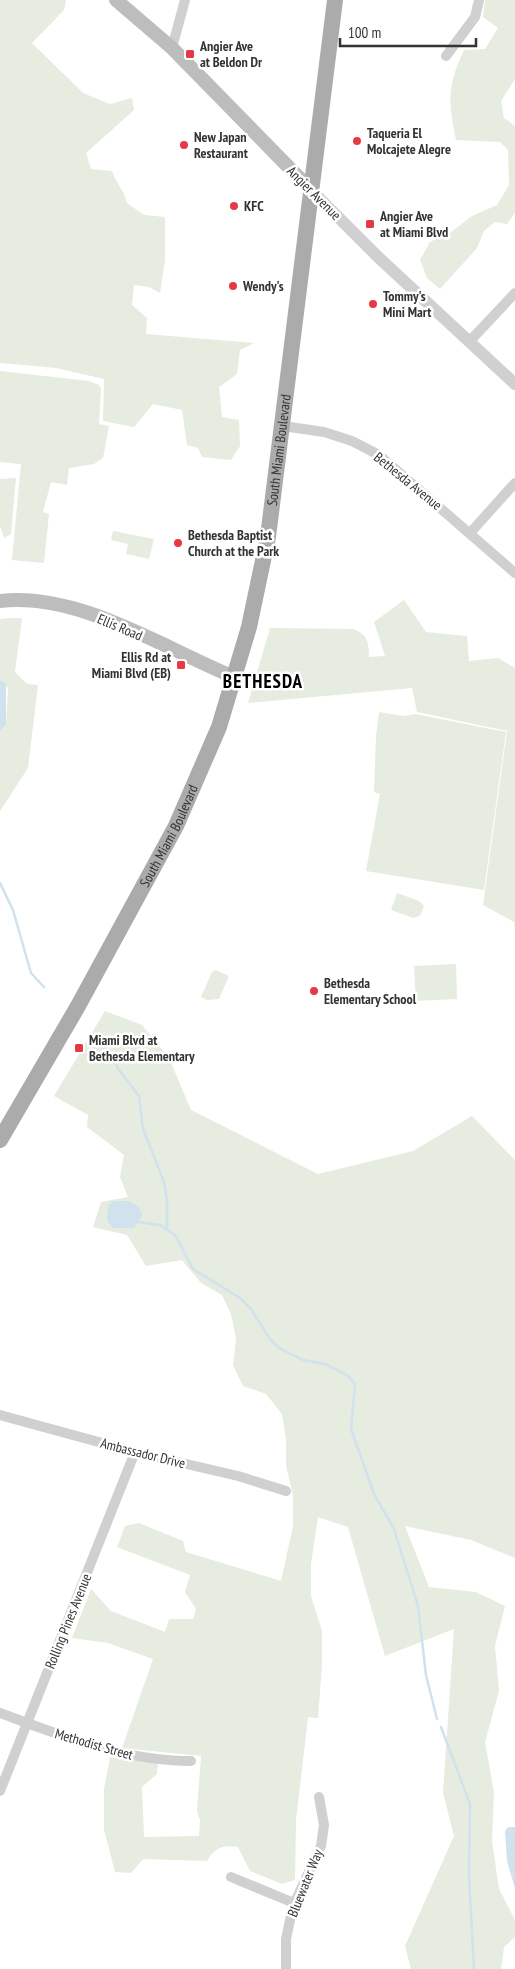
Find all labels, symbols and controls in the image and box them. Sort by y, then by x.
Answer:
scale bar [340,15,476,47]
text: 100 m [348,23,381,42]
place label: Angier Ave at Beldon Dr [199,37,263,71]
marker: Angier Ave at Beldon Dr [184,48,196,60]
place label: Taqueria El Molcajete Alegre [367,124,451,158]
place label: New Japan Restaurant [194,128,248,162]
marker: Taqueria El Molcajete Alegre [351,135,363,147]
marker: New Japan Restaurant [178,139,190,151]
street label: Angier Avenue [283,162,345,224]
place label: KFC [244,197,264,215]
marker: KFC [228,200,240,212]
place label: Angier Ave at Miami Blvd [379,207,448,241]
marker: Angier Ave at Miami Blvd [364,218,376,230]
place label: Wendy's [242,277,284,295]
marker: Wendy's [227,280,239,292]
place label: Tommy's Mini Mart [383,287,431,321]
marker: Tommy's Mini Mart [367,298,379,310]
street label: South Miami Boulevard [263,393,295,507]
street label: Bethesda Avenue [370,448,446,514]
place label: Bethesda Baptist Church at the Park [188,526,279,560]
marker: Bethesda Baptist Church at the Park [172,537,184,549]
street label: Ellis Road [95,610,145,644]
place label: Ellis Rd at Miami Blvd (EB) [92,648,171,682]
marker: Ellis Rd at Miami Blvd (EB) [175,659,187,671]
district label: BETHESDA [223,669,303,693]
street label: South Miami Boulevard [135,782,202,890]
place label: Bethesda Elementary School [324,974,417,1008]
marker: Bethesda Elementary School [308,985,320,997]
place label: Miami Blvd at Bethesda Elementary [89,1031,195,1065]
marker: Miami Blvd at Bethesda Elementary [73,1042,85,1054]
street label: Ambassador Drive [99,1434,188,1472]
street label: Rolling Pines Avenue [41,1571,95,1671]
street label: Methodist Street [53,1724,135,1764]
street label: Bluewater Way [283,1846,327,1919]

